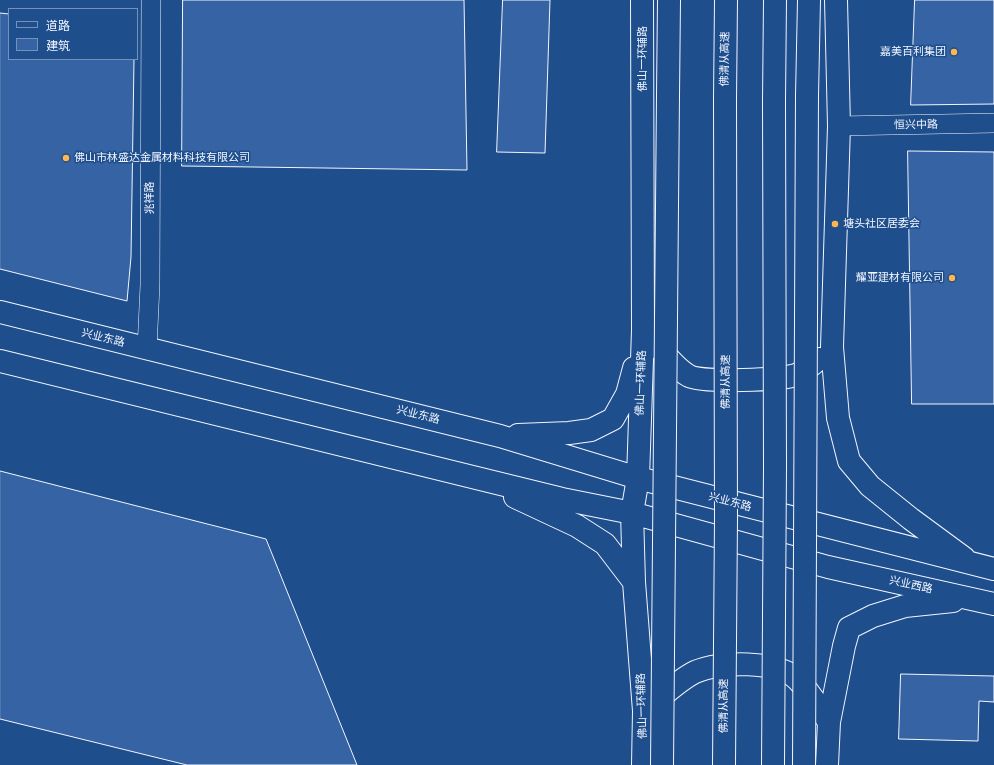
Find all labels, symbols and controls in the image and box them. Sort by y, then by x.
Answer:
legend [8,8,138,60]
text: 道路 [46,19,70,33]
street label: 佛山一环辅路 [636,26,650,92]
street label: 佛清从高速 [718,31,732,87]
text: 建筑 [46,39,70,53]
place label: 嘉美百利集团 [880,45,946,59]
marker: 嘉美百利集团 [949,47,959,57]
street label: 恒兴中路 [894,118,938,132]
place label: 佛山市林盛达金属材料科技有限公司 [74,151,250,165]
marker: 佛山市林盛达金属材料科技有限公司 [61,153,71,163]
street label: 兆祥路 [143,182,157,214]
place label: 塘头社区居委会 [843,217,920,231]
marker: 塘头社区居委会 [830,219,840,229]
place label: 耀亚建材有限公司 [856,271,944,285]
marker: 耀亚建材有限公司 [947,273,957,283]
street label: 兴业东路 [80,326,126,350]
street label: 佛山一环辅路 [633,350,649,416]
street label: 佛清从高速 [719,355,733,409]
street label: 兴业东路 [395,403,441,427]
street label: 兴业东路 [707,490,753,514]
street label: 兴业西路 [888,574,934,596]
street label: 佛山一环辅路 [634,673,650,739]
street label: 佛清从高速 [717,679,731,733]

